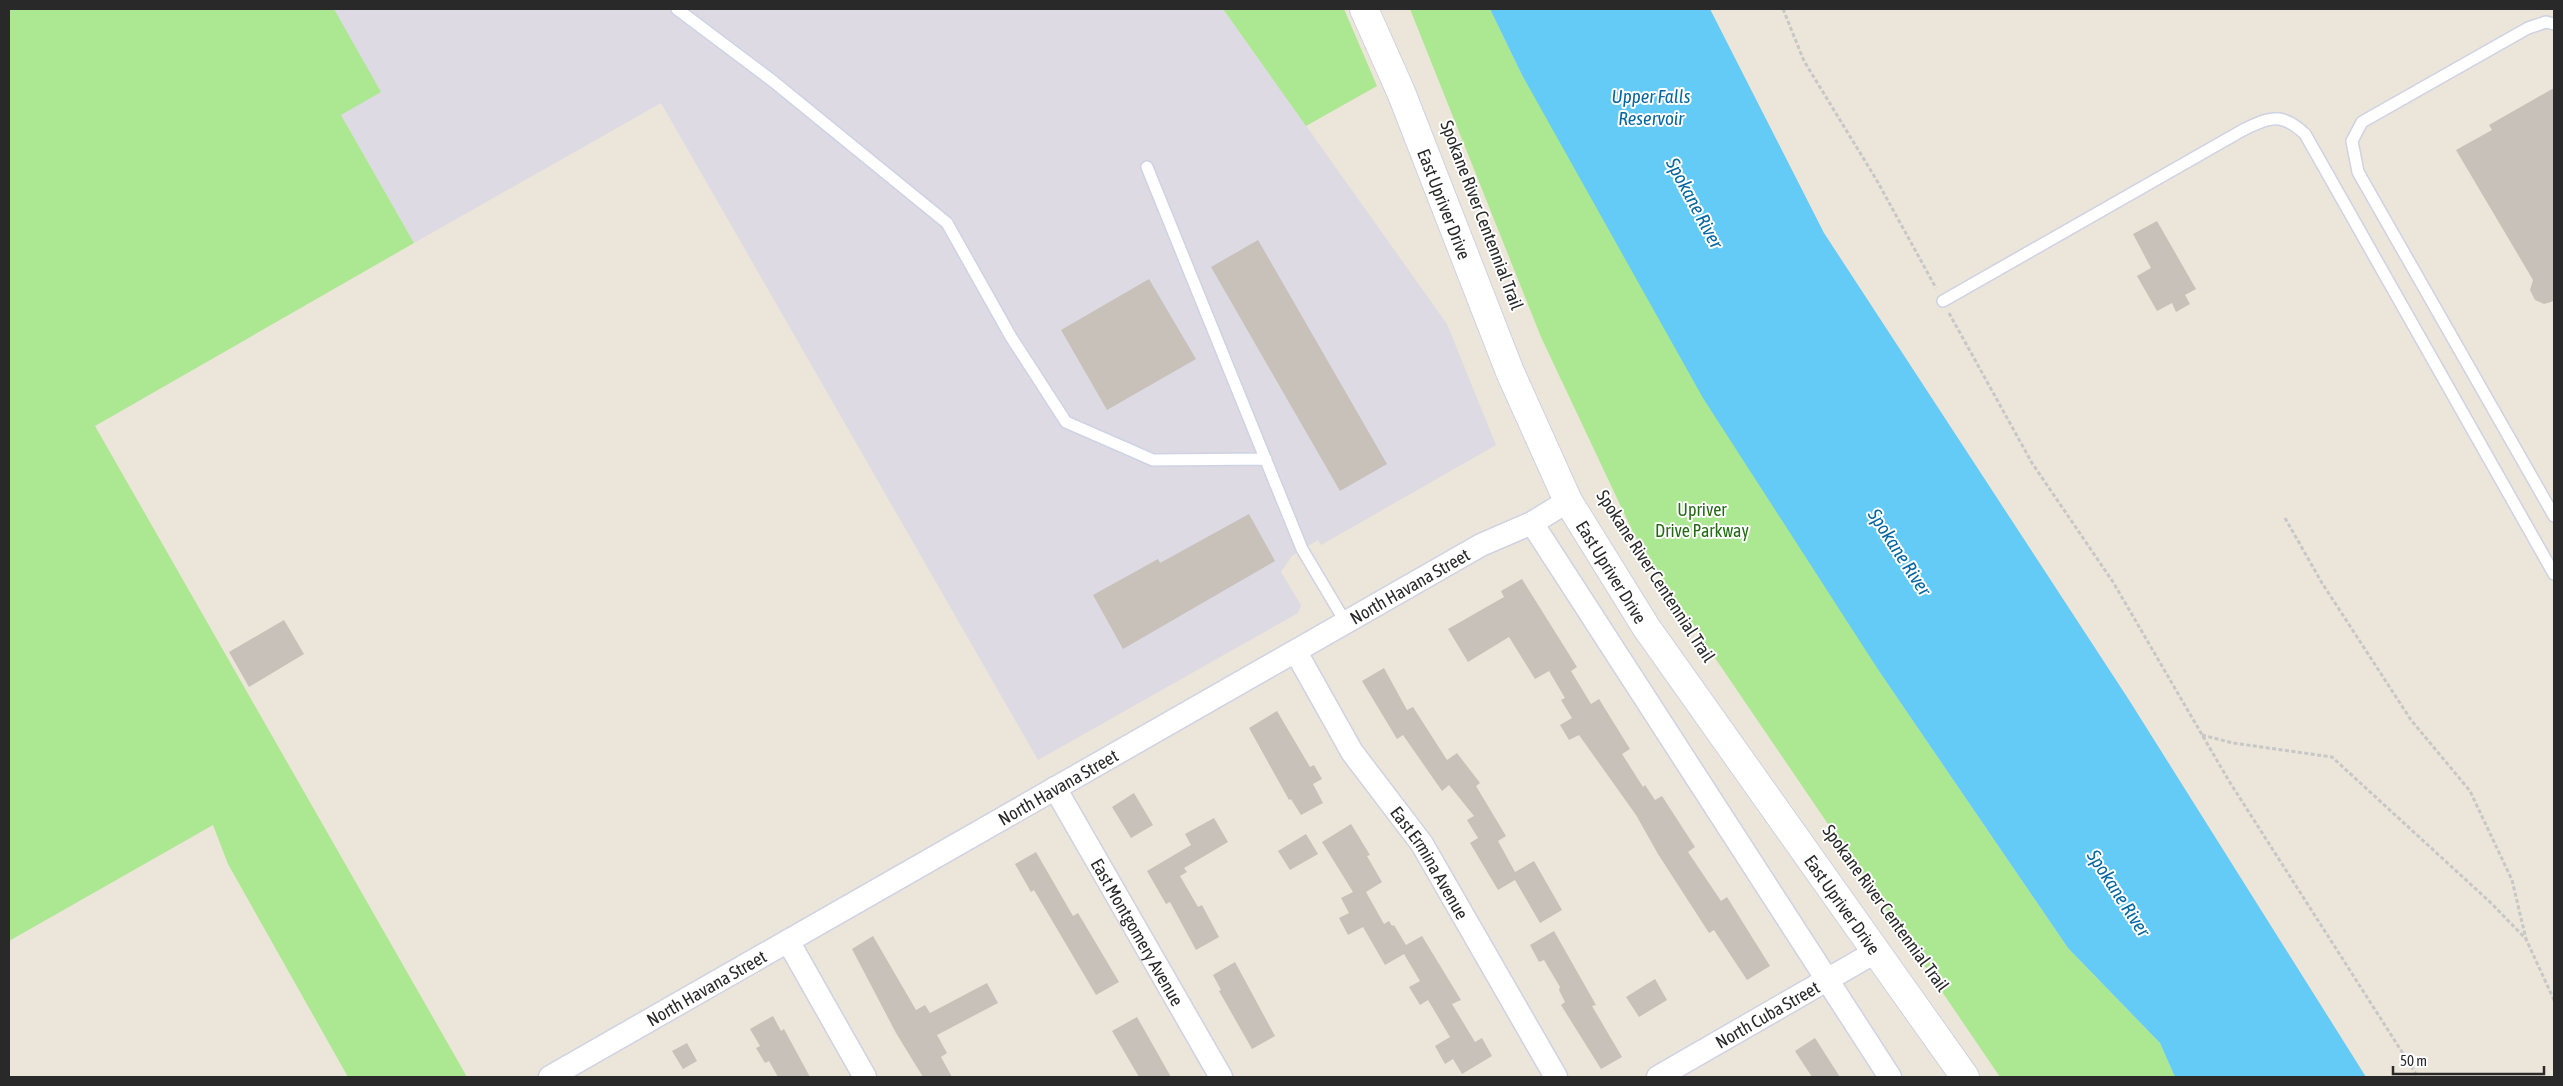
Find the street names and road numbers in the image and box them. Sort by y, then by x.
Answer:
street label: Spokane River Centennial Trail [1436,117,1528,313]
street label: East Upriver Drive [1414,146,1476,262]
street label: Spokane River Centennial Trail [1592,486,1720,666]
street label: East Upriver Drive [1572,517,1651,627]
street label: North Havana Street [1346,543,1473,628]
street label: North Havana Street [994,744,1121,829]
street label: East Ermina Avenue [1386,802,1473,923]
street label: Spokane River Centennial Trail [1818,821,1954,996]
street label: East Upriver Drive [1800,851,1885,958]
street label: East Montgomery Avenue [1087,854,1188,1009]
street label: North Havana Street [643,945,770,1030]
street label: North Cuba Street [1712,976,1823,1052]

